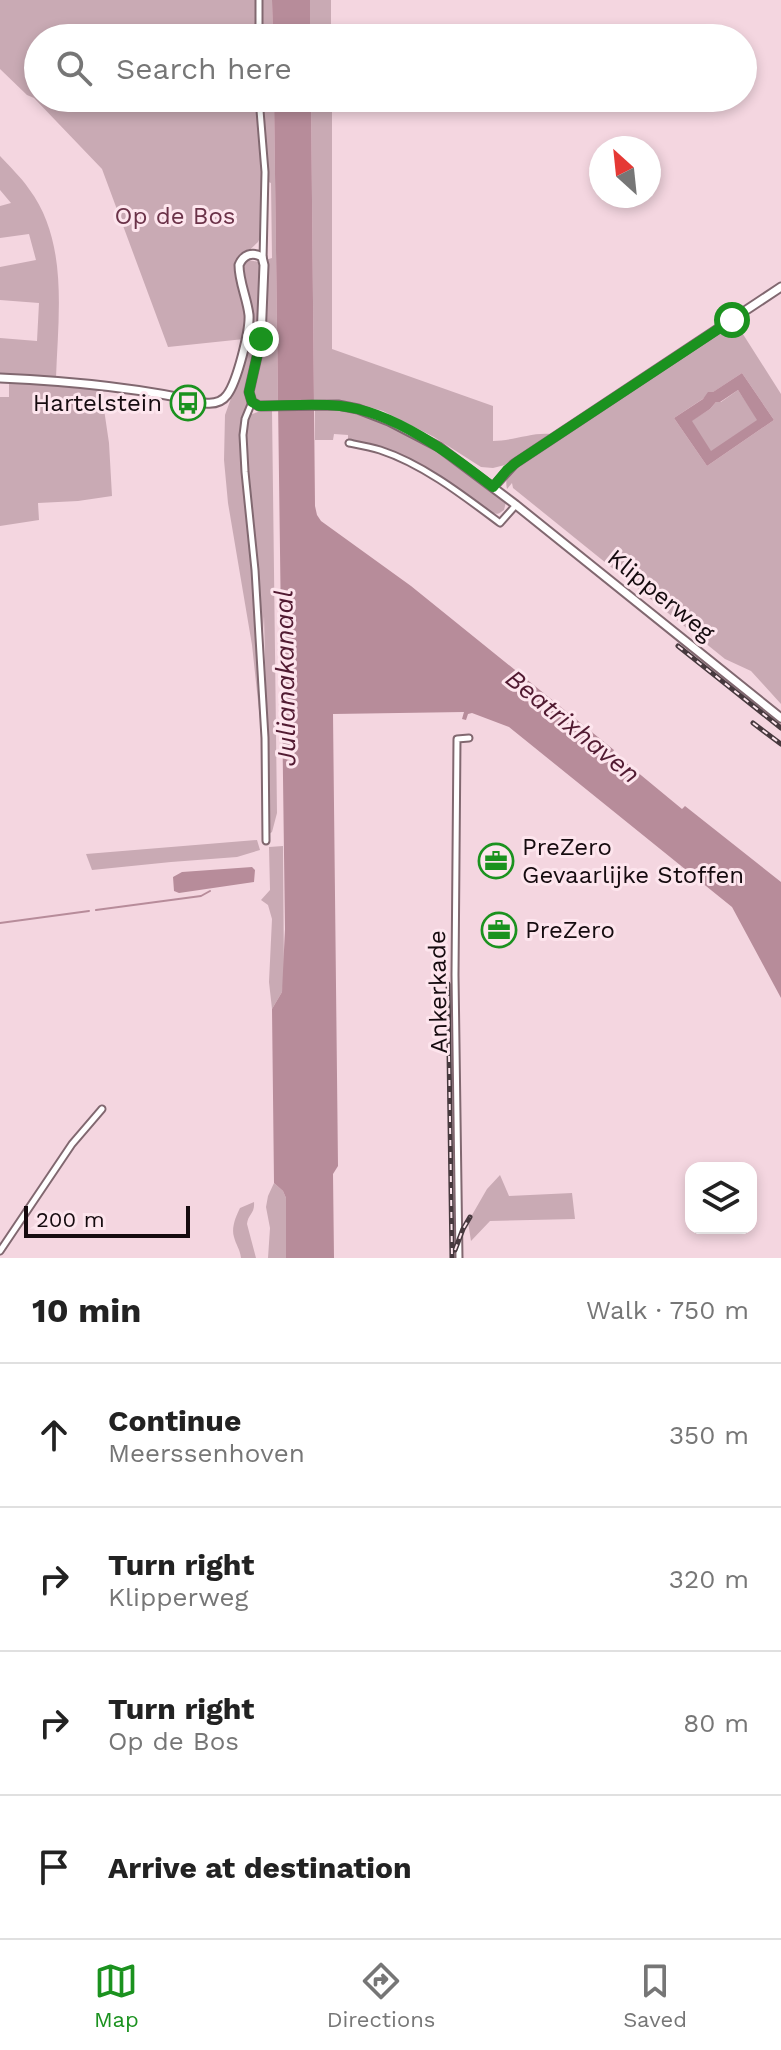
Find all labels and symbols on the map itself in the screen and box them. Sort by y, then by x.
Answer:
north arrow [589,136,661,208]
park label: Op de Bos [115,202,235,230]
route start [714,302,750,338]
route end [243,321,279,357]
bus stop icon: Hartelstein [169,384,207,422]
place label: Hartelstein [33,389,162,417]
street label: Klipperweg [602,543,720,647]
water label: Julianakanaal [268,589,302,767]
water label: Beatrixhaven [500,663,646,789]
place label: PreZero Gevaarlijke Stoffen [522,833,744,889]
office icon: PreZero Gevaarlijke Stoffen [477,842,515,880]
office icon: PreZero [480,911,518,949]
place label: PreZero [525,916,615,944]
street label: Ankerkade [423,930,453,1054]
scale bar [24,1202,190,1238]

